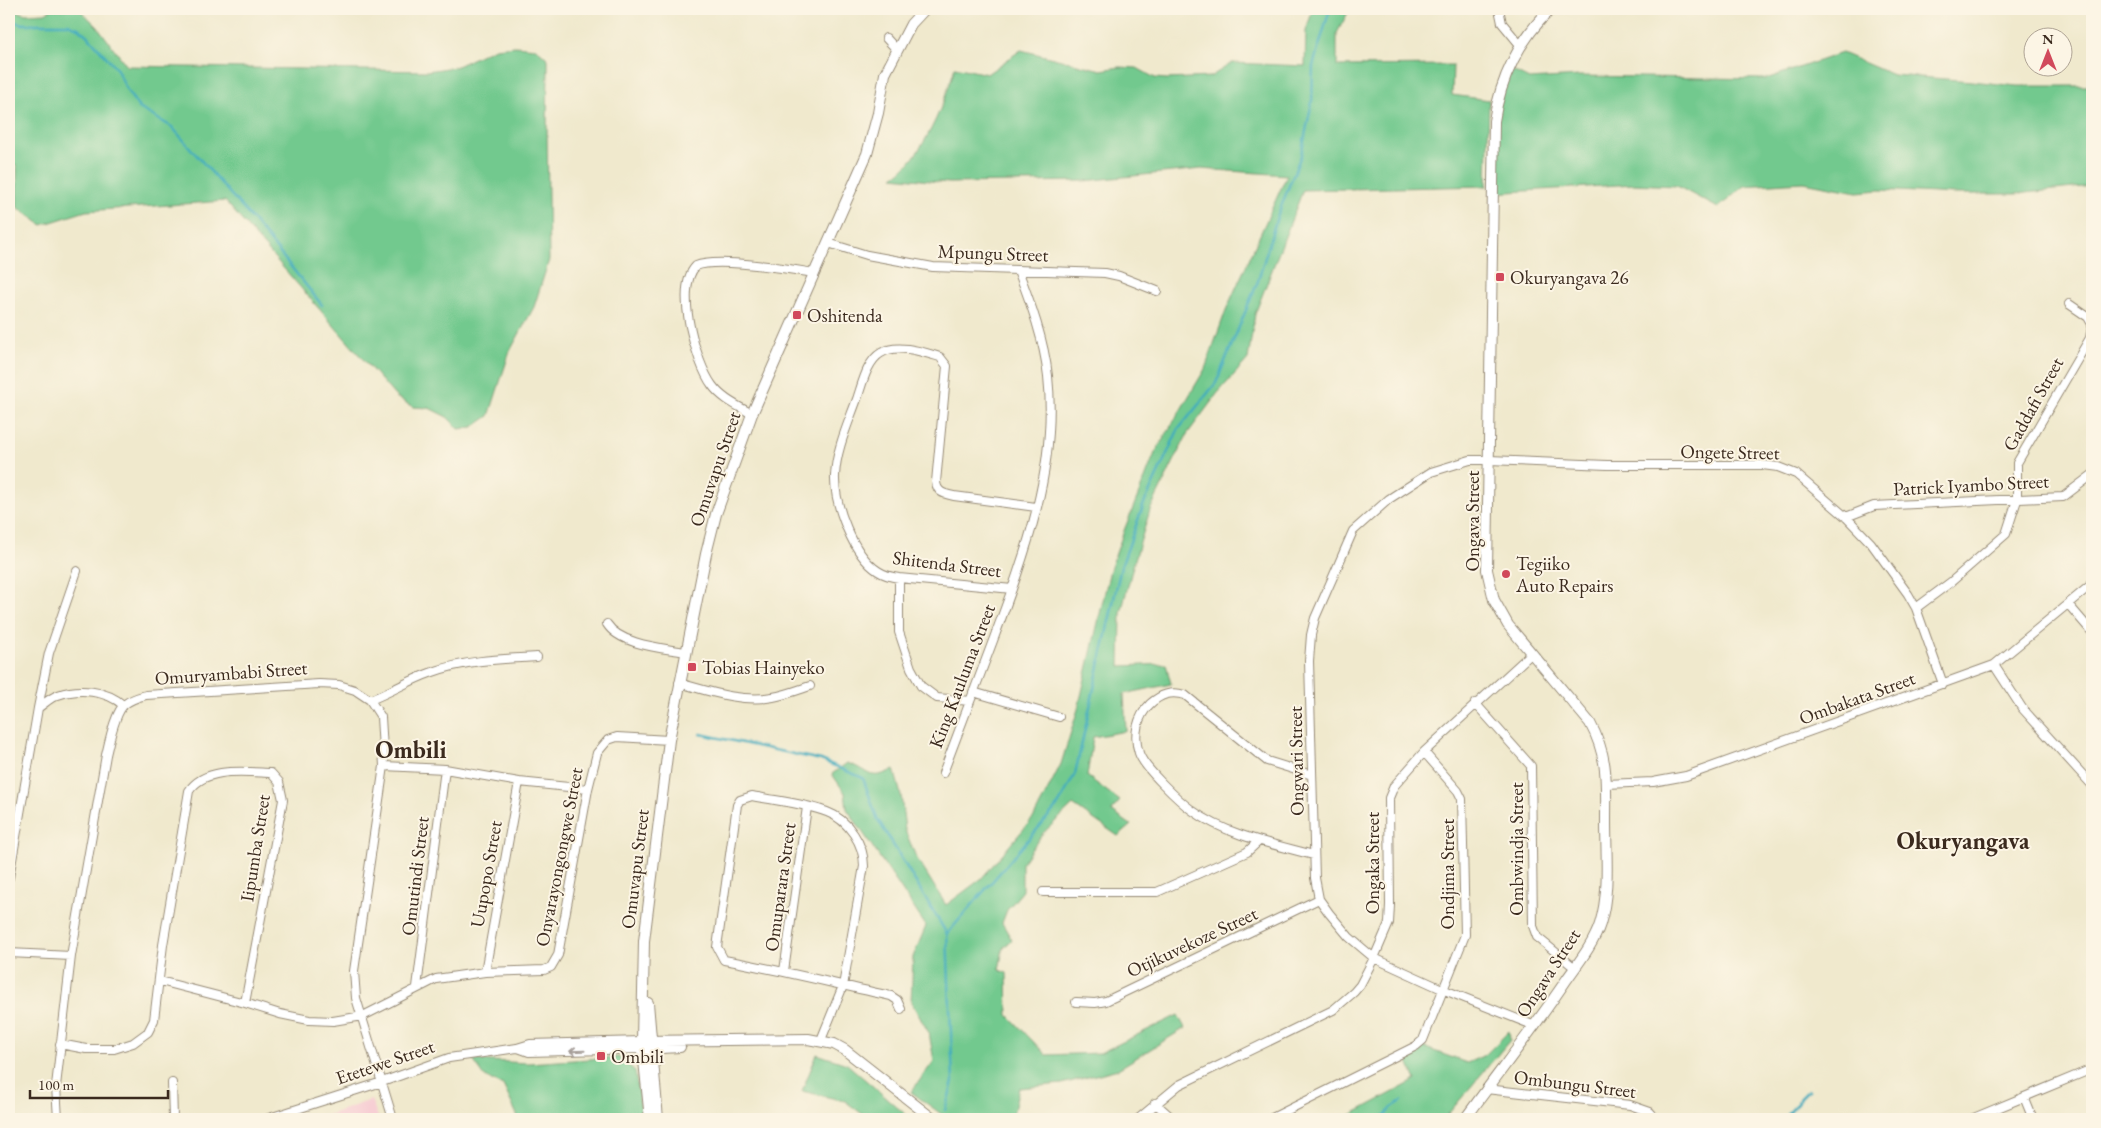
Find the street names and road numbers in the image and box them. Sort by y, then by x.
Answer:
street label: Mpungu Street [937,239,1049,267]
street label: Gaddafi Street [1997,353,2069,455]
street label: Omuvapu Street [684,408,746,530]
street label: Ongete Street [1680,439,1780,465]
street label: Patrick Iyambo Street [1892,468,2050,502]
street label: Ongava Street [1460,470,1485,572]
street label: Shitenda Street [891,545,1003,583]
street label: King Kauluma Street [923,600,1001,752]
street label: Omuryambabi Street [154,655,308,691]
street label: Ombakata Street [1795,665,1919,731]
street label: Ongwari Street [1283,706,1309,816]
street label: Onyarayongongwe Street [529,765,589,949]
street label: Ombwindja Street [1504,782,1529,916]
street label: Iipumba Street [234,793,276,903]
street label: Omuvapu Street [615,808,655,930]
street label: Ongaka Street [1360,812,1385,914]
street label: Omutindi Street [395,815,435,937]
street label: Ondjima Street [1435,818,1460,930]
street label: Uupopo Street [464,819,508,929]
street label: Omuparara Street [759,821,801,953]
street label: Otjikuvekoze Street [1122,901,1262,983]
street label: Ongava Street [1510,924,1586,1022]
street label: Etetewe Street [332,1033,438,1091]
street label: Ombungu Street [1512,1064,1638,1104]

